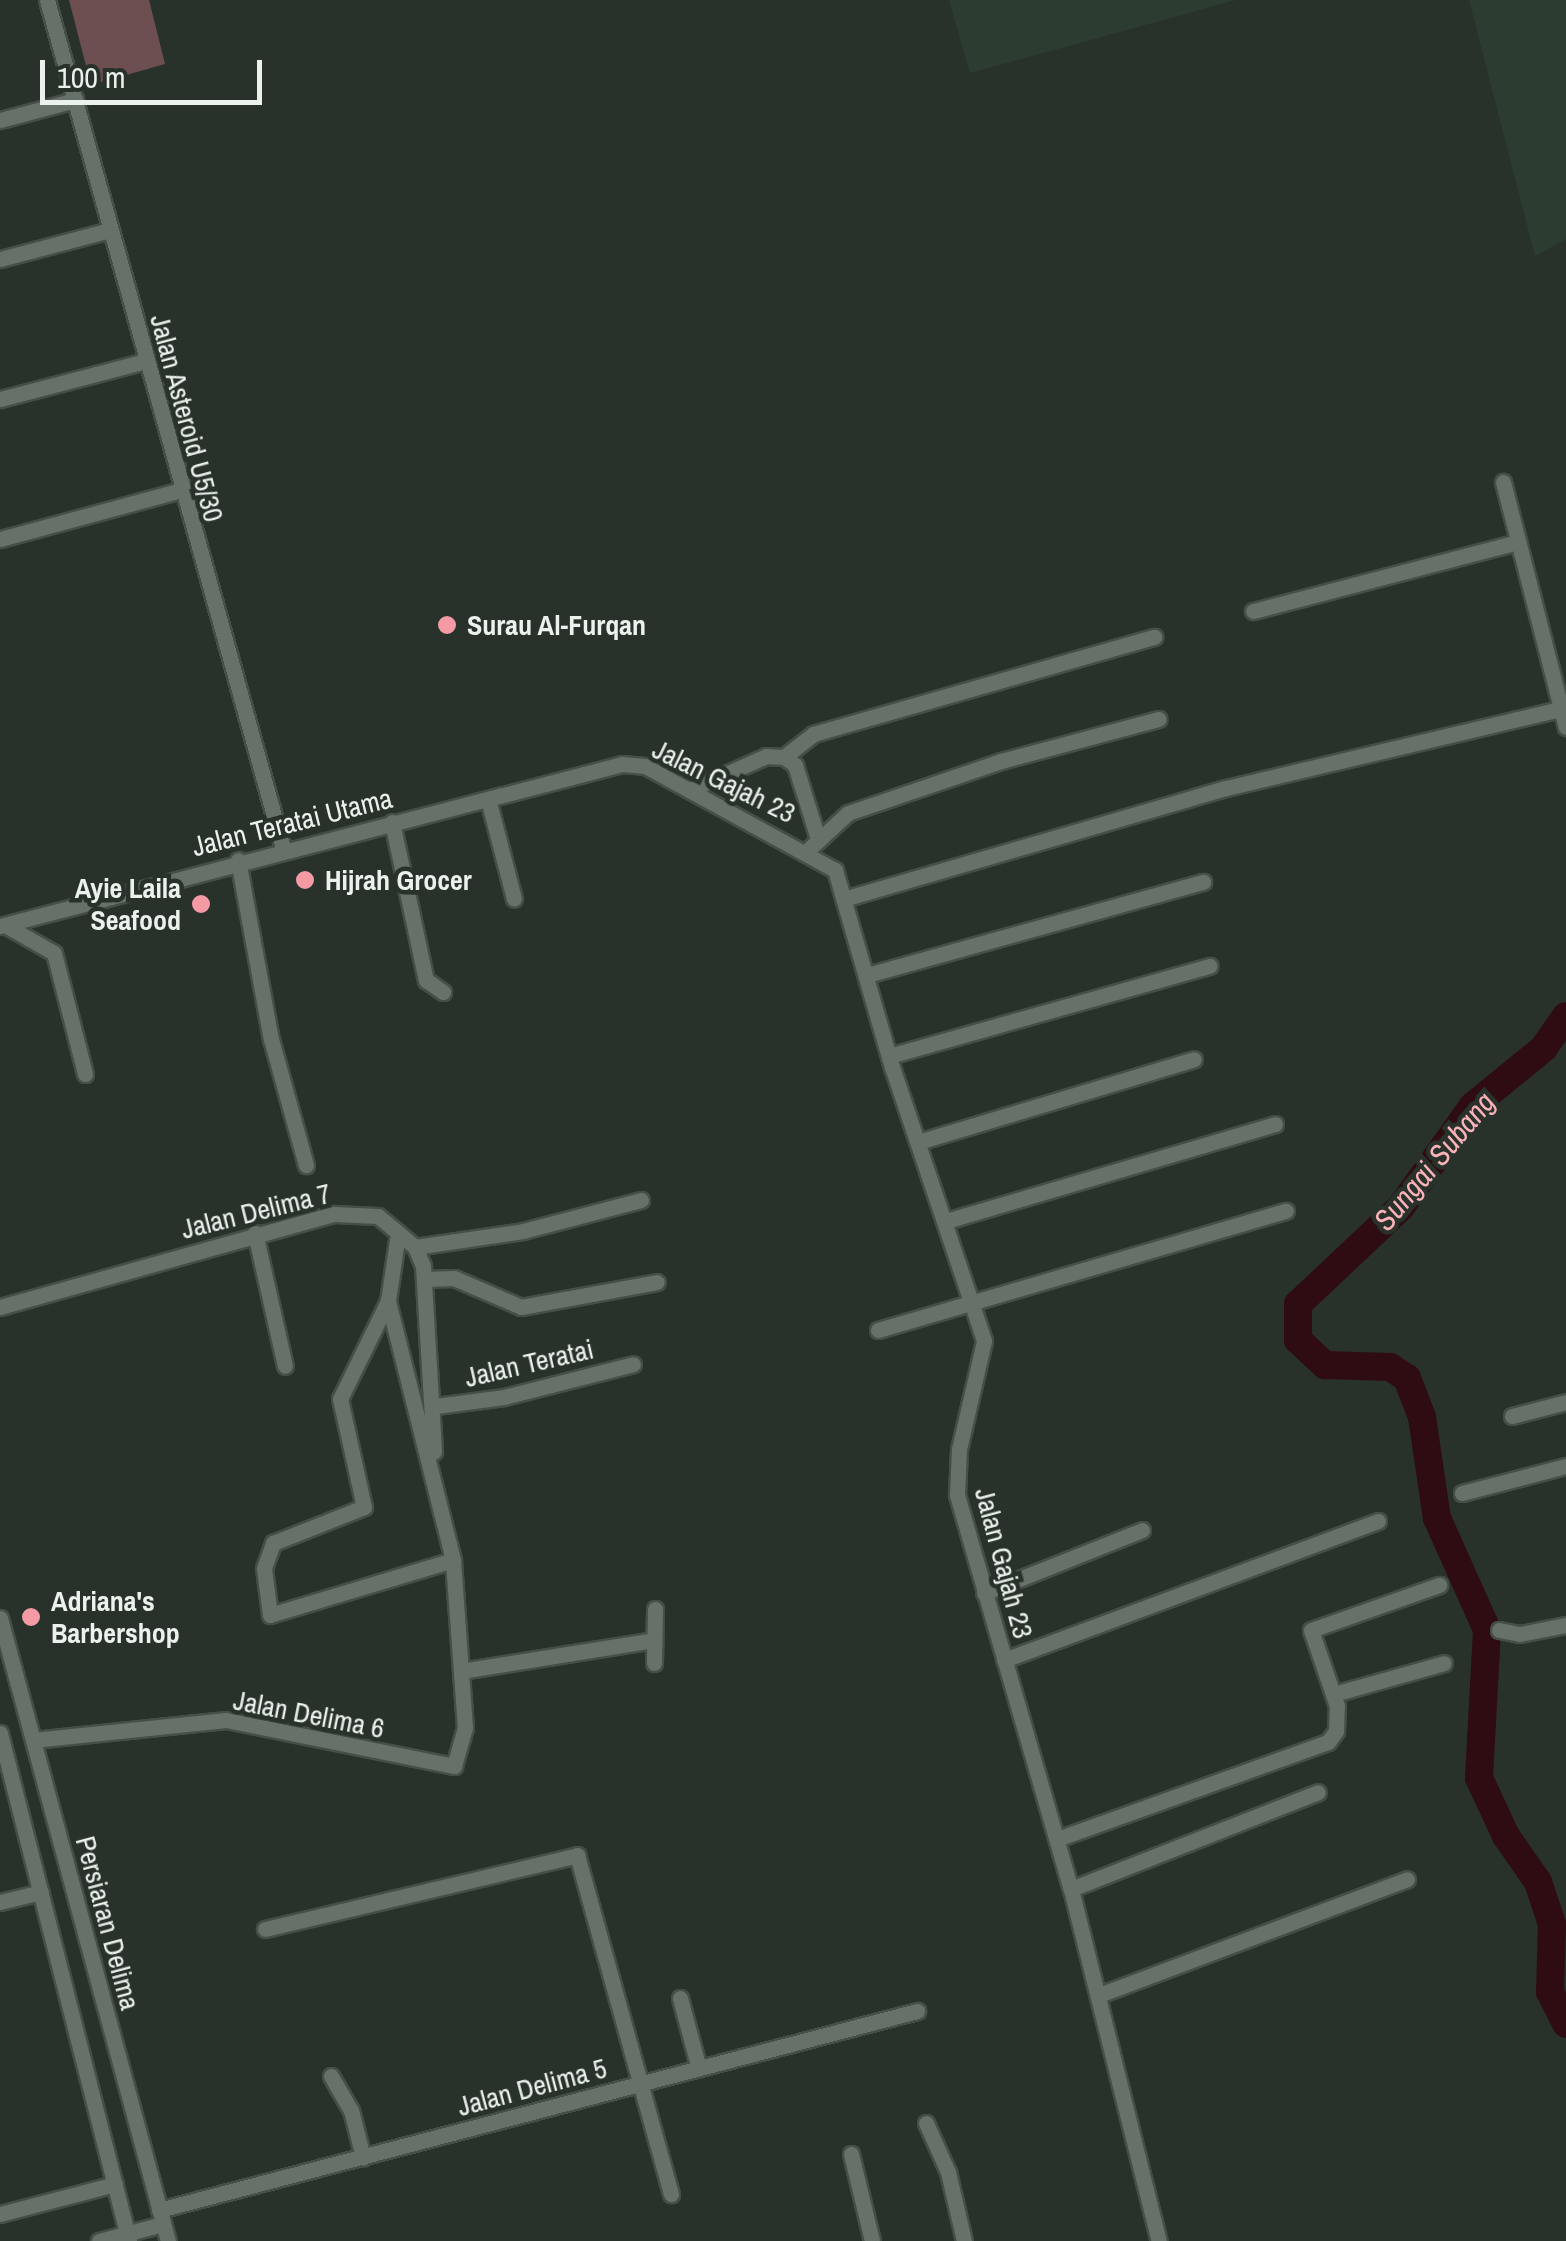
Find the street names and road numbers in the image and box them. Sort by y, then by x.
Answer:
street label: Jalan Asteroid U5/30 [143,310,231,526]
street label: Jalan Gajah 23 [647,732,801,830]
street label: Jalan Teratai Utama [188,781,396,863]
street label: Jalan Delima 7 [178,1176,334,1246]
street label: Jalan Teratai [461,1332,597,1394]
street label: Jalan Gajah 23 [968,1484,1040,1642]
street label: Jalan Delima 6 [231,1683,387,1745]
street label: Persiaran Delima [69,1832,147,2014]
street label: Jalan Delima 5 [454,2051,610,2123]

